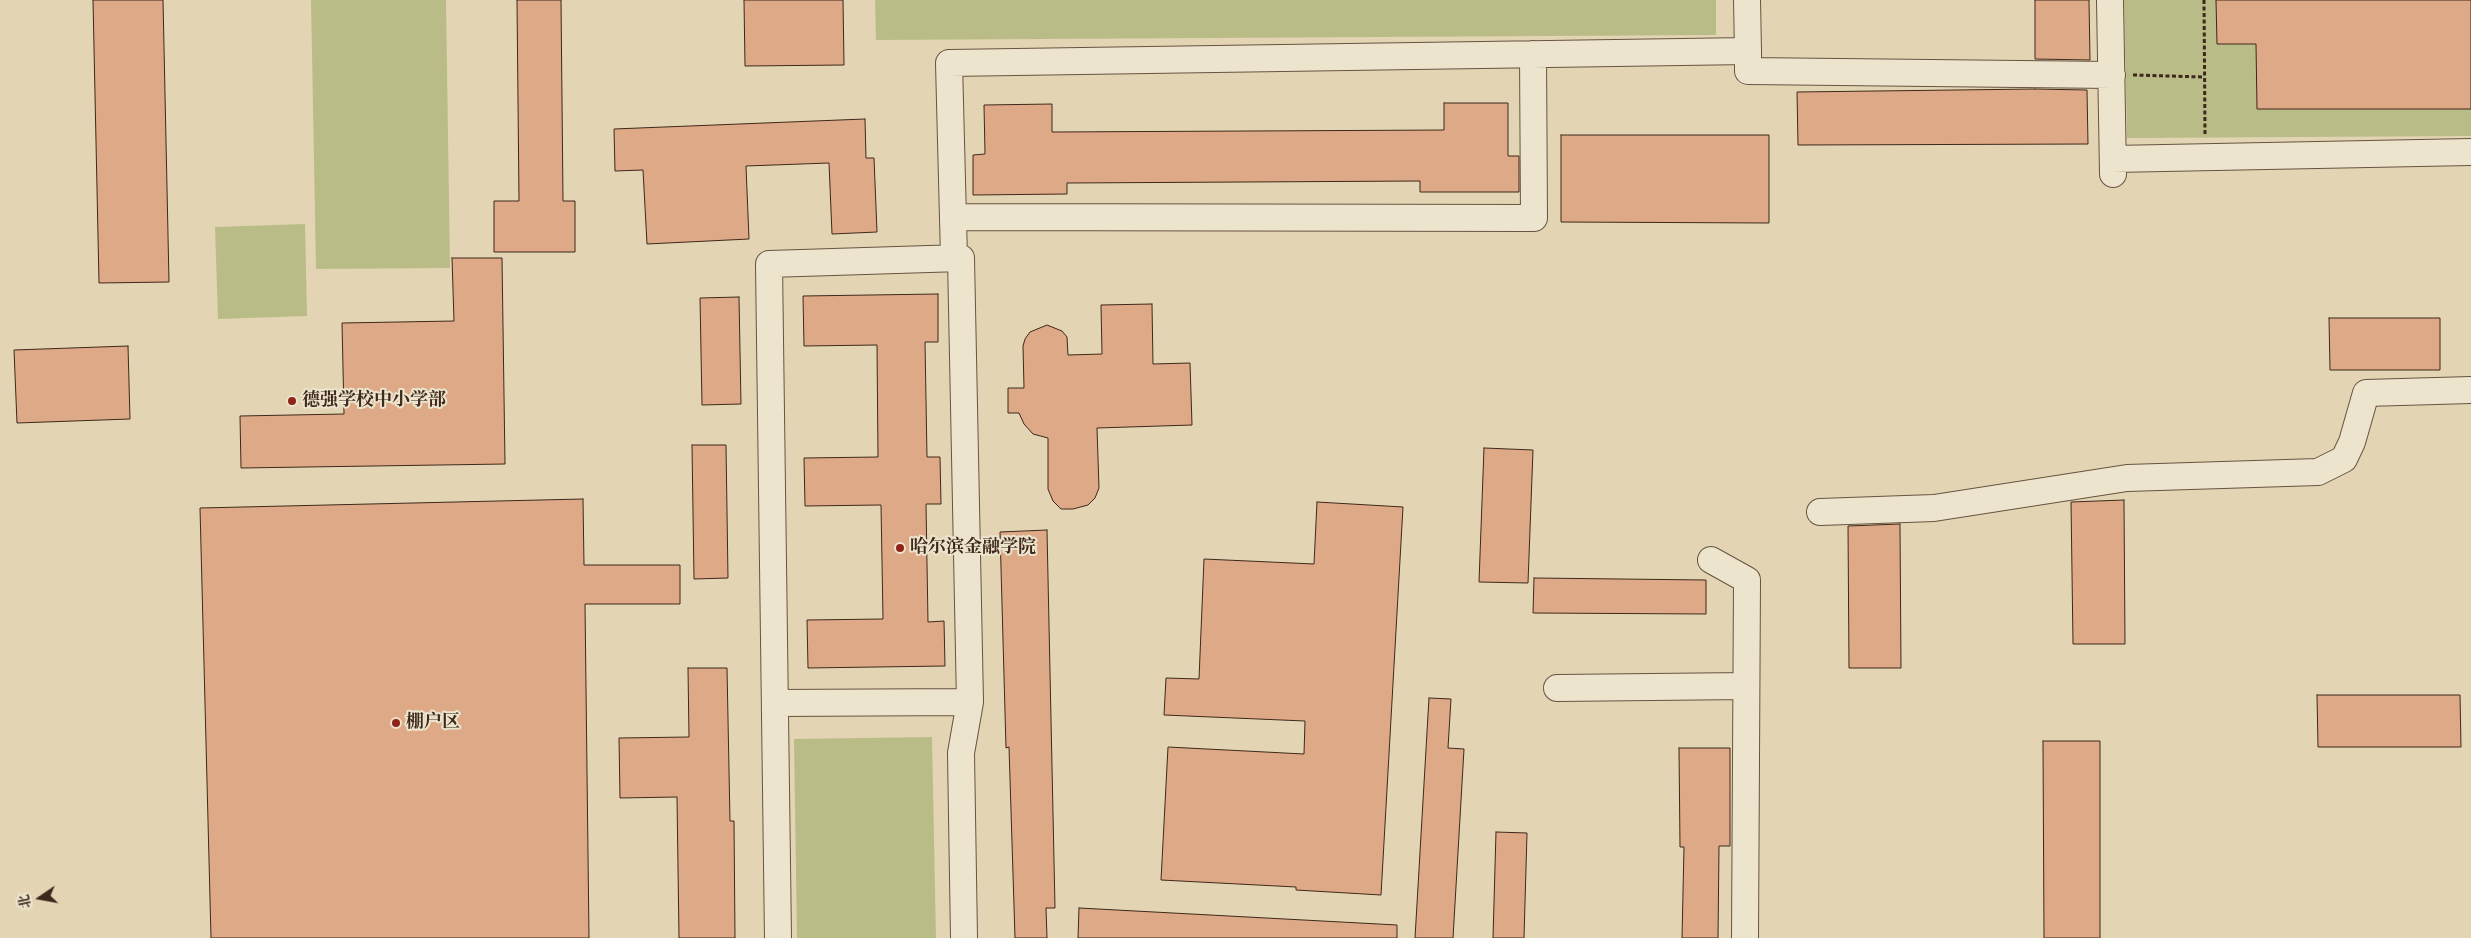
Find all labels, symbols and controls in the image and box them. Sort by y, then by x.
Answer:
place label: 德强学校中小学部 [302,390,446,412]
marker: 德强学校中小学部 [286,395,298,407]
place label: 哈尔滨金融学院 [910,537,1036,559]
marker: 哈尔滨金融学院 [894,542,906,554]
place label: 棚户区 [406,712,460,734]
marker: 棚户区 [390,717,402,729]
north arrow [15,873,65,923]
text: 北 [15,892,36,910]

